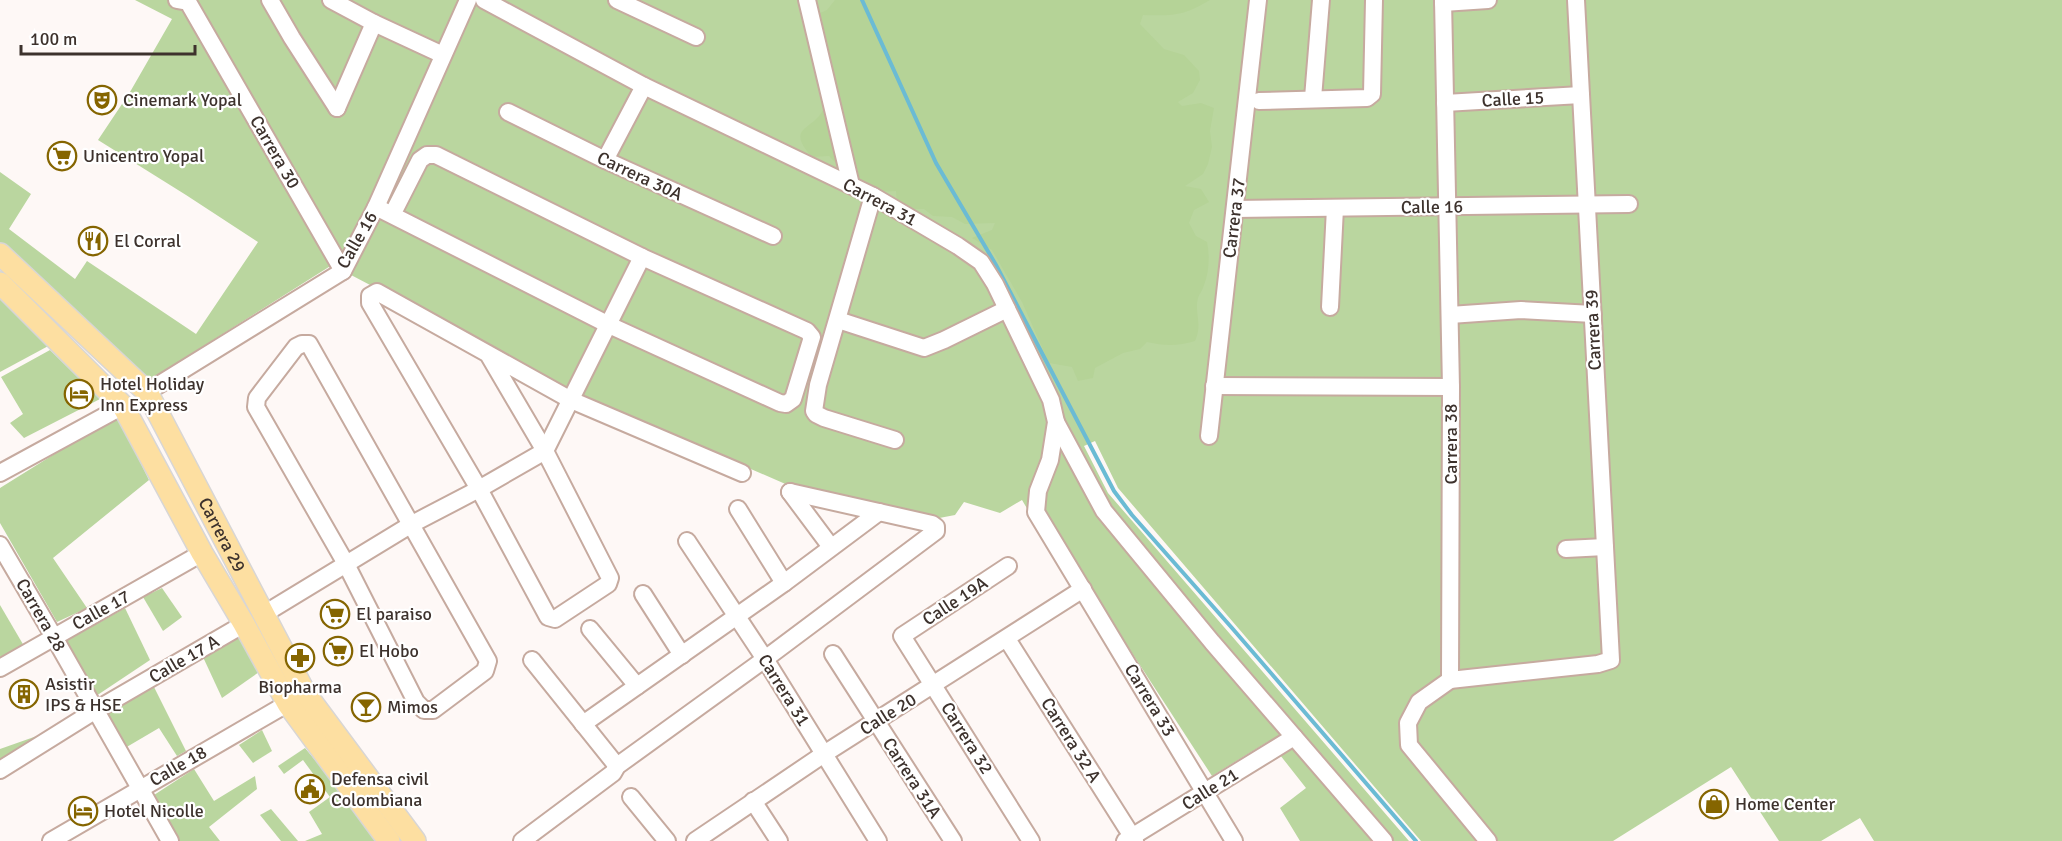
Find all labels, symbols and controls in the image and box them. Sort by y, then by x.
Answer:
scale bar [21,18,195,56]
text: 100 m [30,28,77,50]
theatre icon: Cinemark Yopal [86,84,118,116]
street label: Calle 15 [1481,86,1545,112]
place label: Cinemark Yopal [123,89,242,111]
street label: Carrera 30 [245,112,305,192]
supermarket icon: Unicentro Yopal [46,140,78,172]
place label: Unicentro Yopal [83,145,204,167]
street label: Carrera 30A [594,147,686,205]
street label: Carrera 31 [839,173,921,231]
street label: Carrera 37 [1218,177,1250,259]
street label: Calle 16 [1401,195,1463,219]
street label: Calle 16 [332,207,382,273]
restaurant icon: El Corral [77,225,109,257]
place label: El Corral [114,230,181,252]
street label: Carrera 39 [1580,289,1606,371]
place label: Hotel Holiday Inn Express [100,373,205,416]
hotel icon: Hotel Holiday Inn Express [63,378,95,410]
street label: Carrera 38 [1440,404,1462,484]
street label: Carrera 29 [193,494,251,576]
street label: Calle 19A [918,572,992,630]
street label: Carrera 28 [11,575,71,655]
street label: Calle 17 [68,585,134,635]
supermarket icon: El paraiso [319,598,351,630]
place label: El paraiso [356,603,432,625]
street label: Calle 17 A [145,630,223,688]
supermarket icon: El Hobo [322,635,354,667]
place label: El Hobo [359,640,419,662]
pharmacy icon: Biopharma [284,642,316,674]
street label: Carrera 31 [753,650,815,730]
street label: Carrera 33 [1120,660,1180,740]
place label: Asistir IPS & HSE [45,673,122,716]
place label: Biopharma [258,676,342,698]
building icon: Asistir IPS & HSE [8,678,40,710]
street label: Calle 20 [856,688,920,740]
bar icon: Mimos [350,691,382,723]
street label: Carrera 32 A [1036,694,1106,786]
place label: Mimos [387,696,438,718]
street label: Carrera 32 [936,698,998,778]
street label: Carrera 31A [878,734,946,822]
street label: Calle 18 [145,741,211,791]
street label: Calle 21 [1178,763,1242,815]
place label: Defensa civil Colombiana [331,768,429,811]
public building icon: Defensa civil Colombiana [294,773,326,805]
shop icon: Home Center [1698,788,1730,820]
place label: Home Center [1735,793,1836,815]
hotel icon: Hotel Nicolle [67,795,99,827]
place label: Hotel Nicolle [104,800,204,822]

